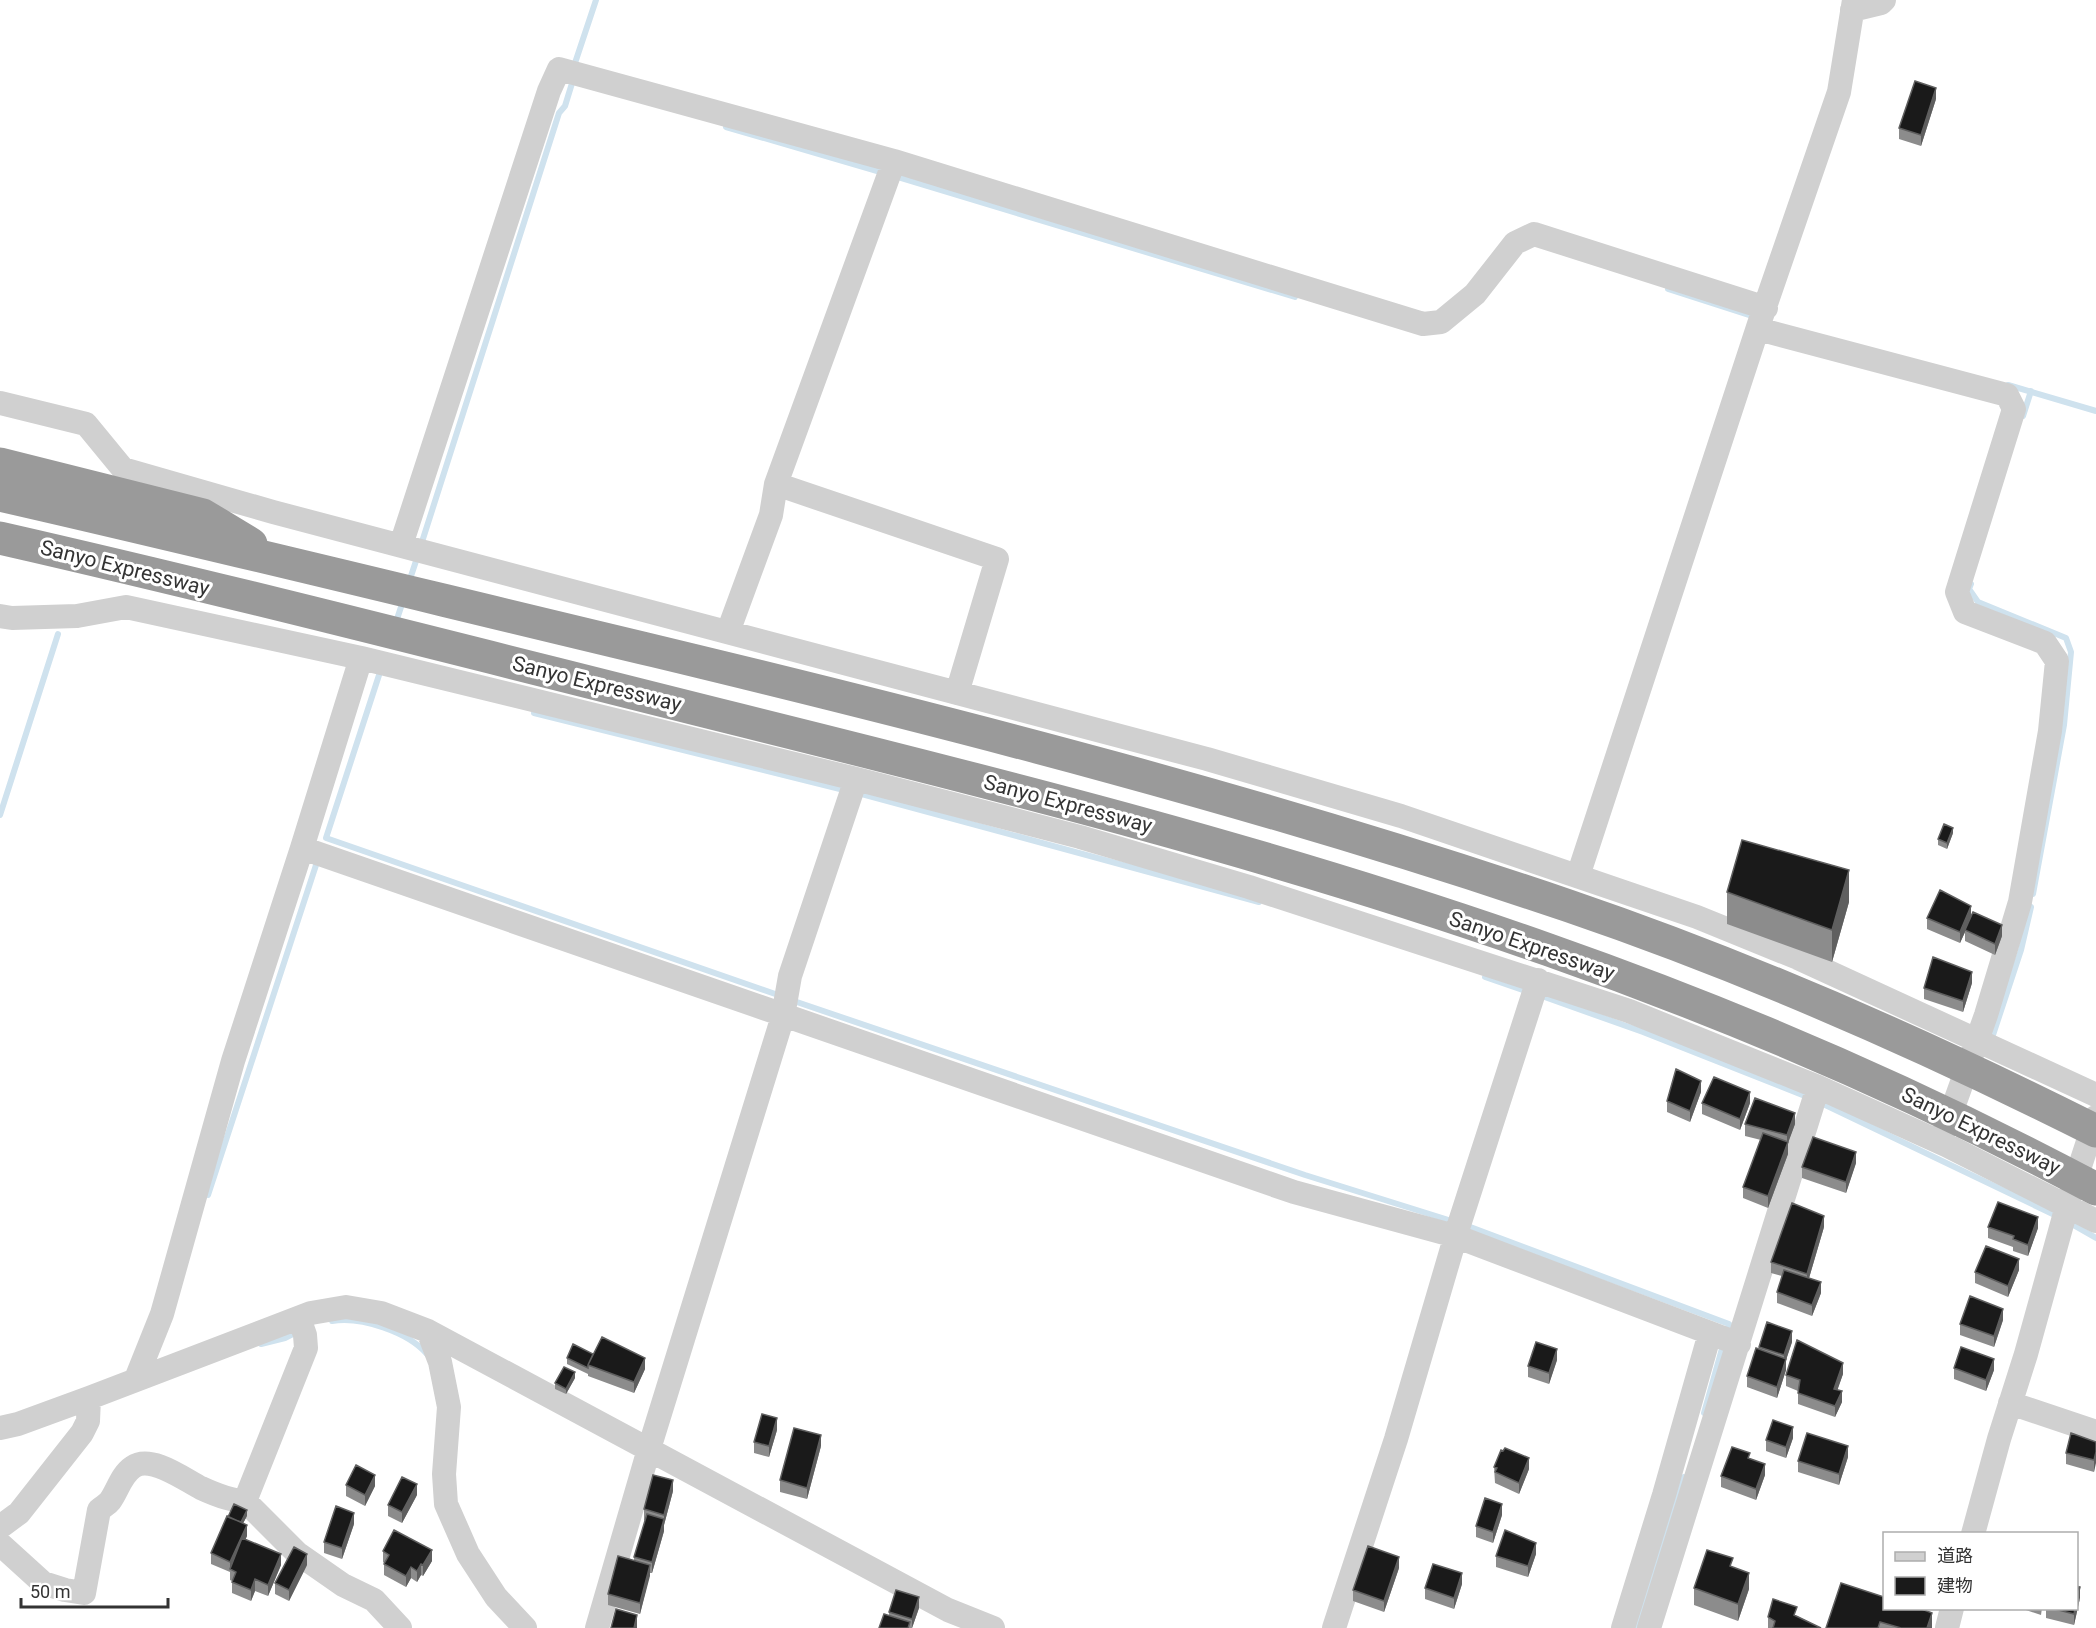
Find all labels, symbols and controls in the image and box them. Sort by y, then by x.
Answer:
street label: Sanyo Expressway [38,535,212,601]
street label: Sanyo Expressway [510,651,684,717]
street label: Sanyo Expressway [981,770,1155,838]
street label: Sanyo Expressway [1446,906,1618,986]
street label: Sanyo Expressway [1898,1082,2064,1180]
legend [1883,1532,2078,1610]
text: 道路 [1937,1545,1973,1566]
scale bar [21,1571,168,1609]
text: 建物 [1937,1575,1973,1596]
text: 50 m [30,1581,70,1602]

